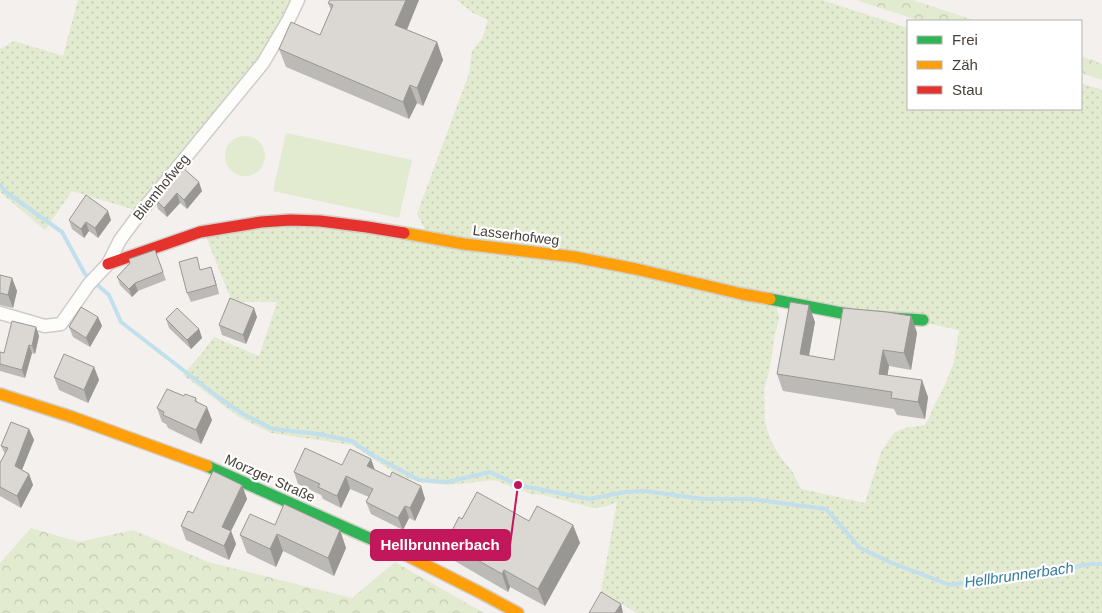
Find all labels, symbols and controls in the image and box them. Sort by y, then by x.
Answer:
legend [907,20,1082,110]
text: Frei [952,31,978,48]
text: Zäh [952,56,978,73]
text: Stau [952,81,983,98]
street label: Bliemhofweg [130,151,192,223]
street label: Lasserhofweg [472,222,560,248]
street label: Morzger Straße [222,451,318,505]
callout: Hellbrunnerbach [371,530,510,560]
text: Hellbrunnerbach [380,536,500,553]
water label: Hellbrunnerbach [963,558,1075,591]

